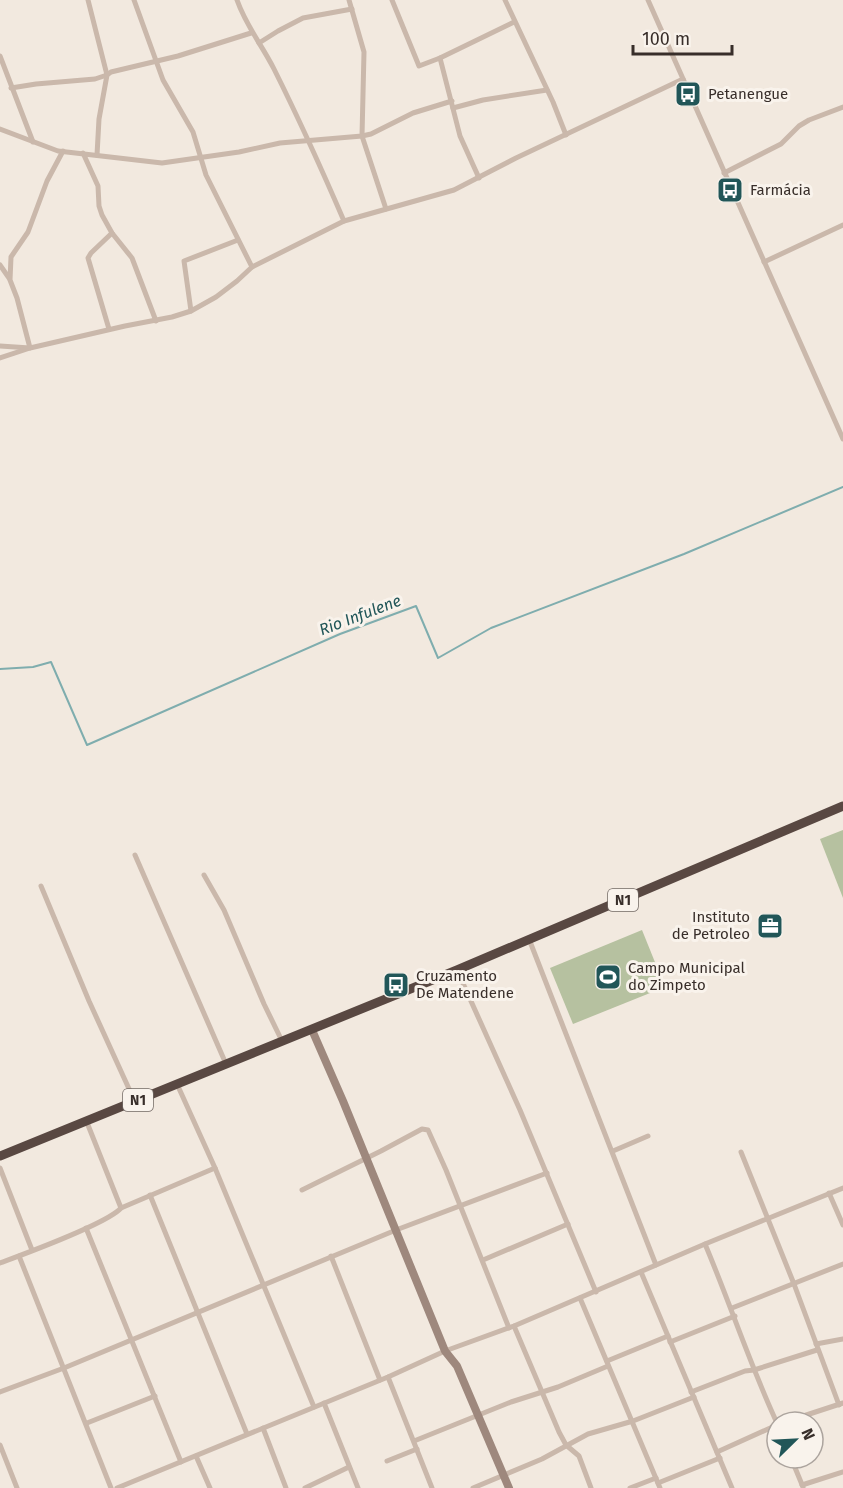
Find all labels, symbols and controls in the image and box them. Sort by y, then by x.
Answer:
scale bar [633,18,732,56]
text: 100 m [642,28,690,50]
bus stop icon: Petanengue [673,79,703,109]
place label: Petanengue [708,85,788,103]
bus stop icon: Farmácia [715,175,745,205]
place label: Farmácia [750,181,811,199]
water label: Rio Infulene [316,591,404,639]
road number: N1 [608,889,638,911]
place label: Instituto de Petroleo [672,908,750,943]
office icon: Instituto de Petroleo [755,911,785,941]
place label: Campo Municipal do Zimpeto [628,959,746,994]
sports icon: Campo Municipal do Zimpeto [593,962,623,992]
place label: Cruzamento De Matendene [416,967,514,1002]
bus stop icon: Cruzamento De Matendene [381,970,411,1000]
road number: N1 [123,1089,153,1111]
north arrow [765,1410,825,1470]
text: N [797,1425,819,1443]

